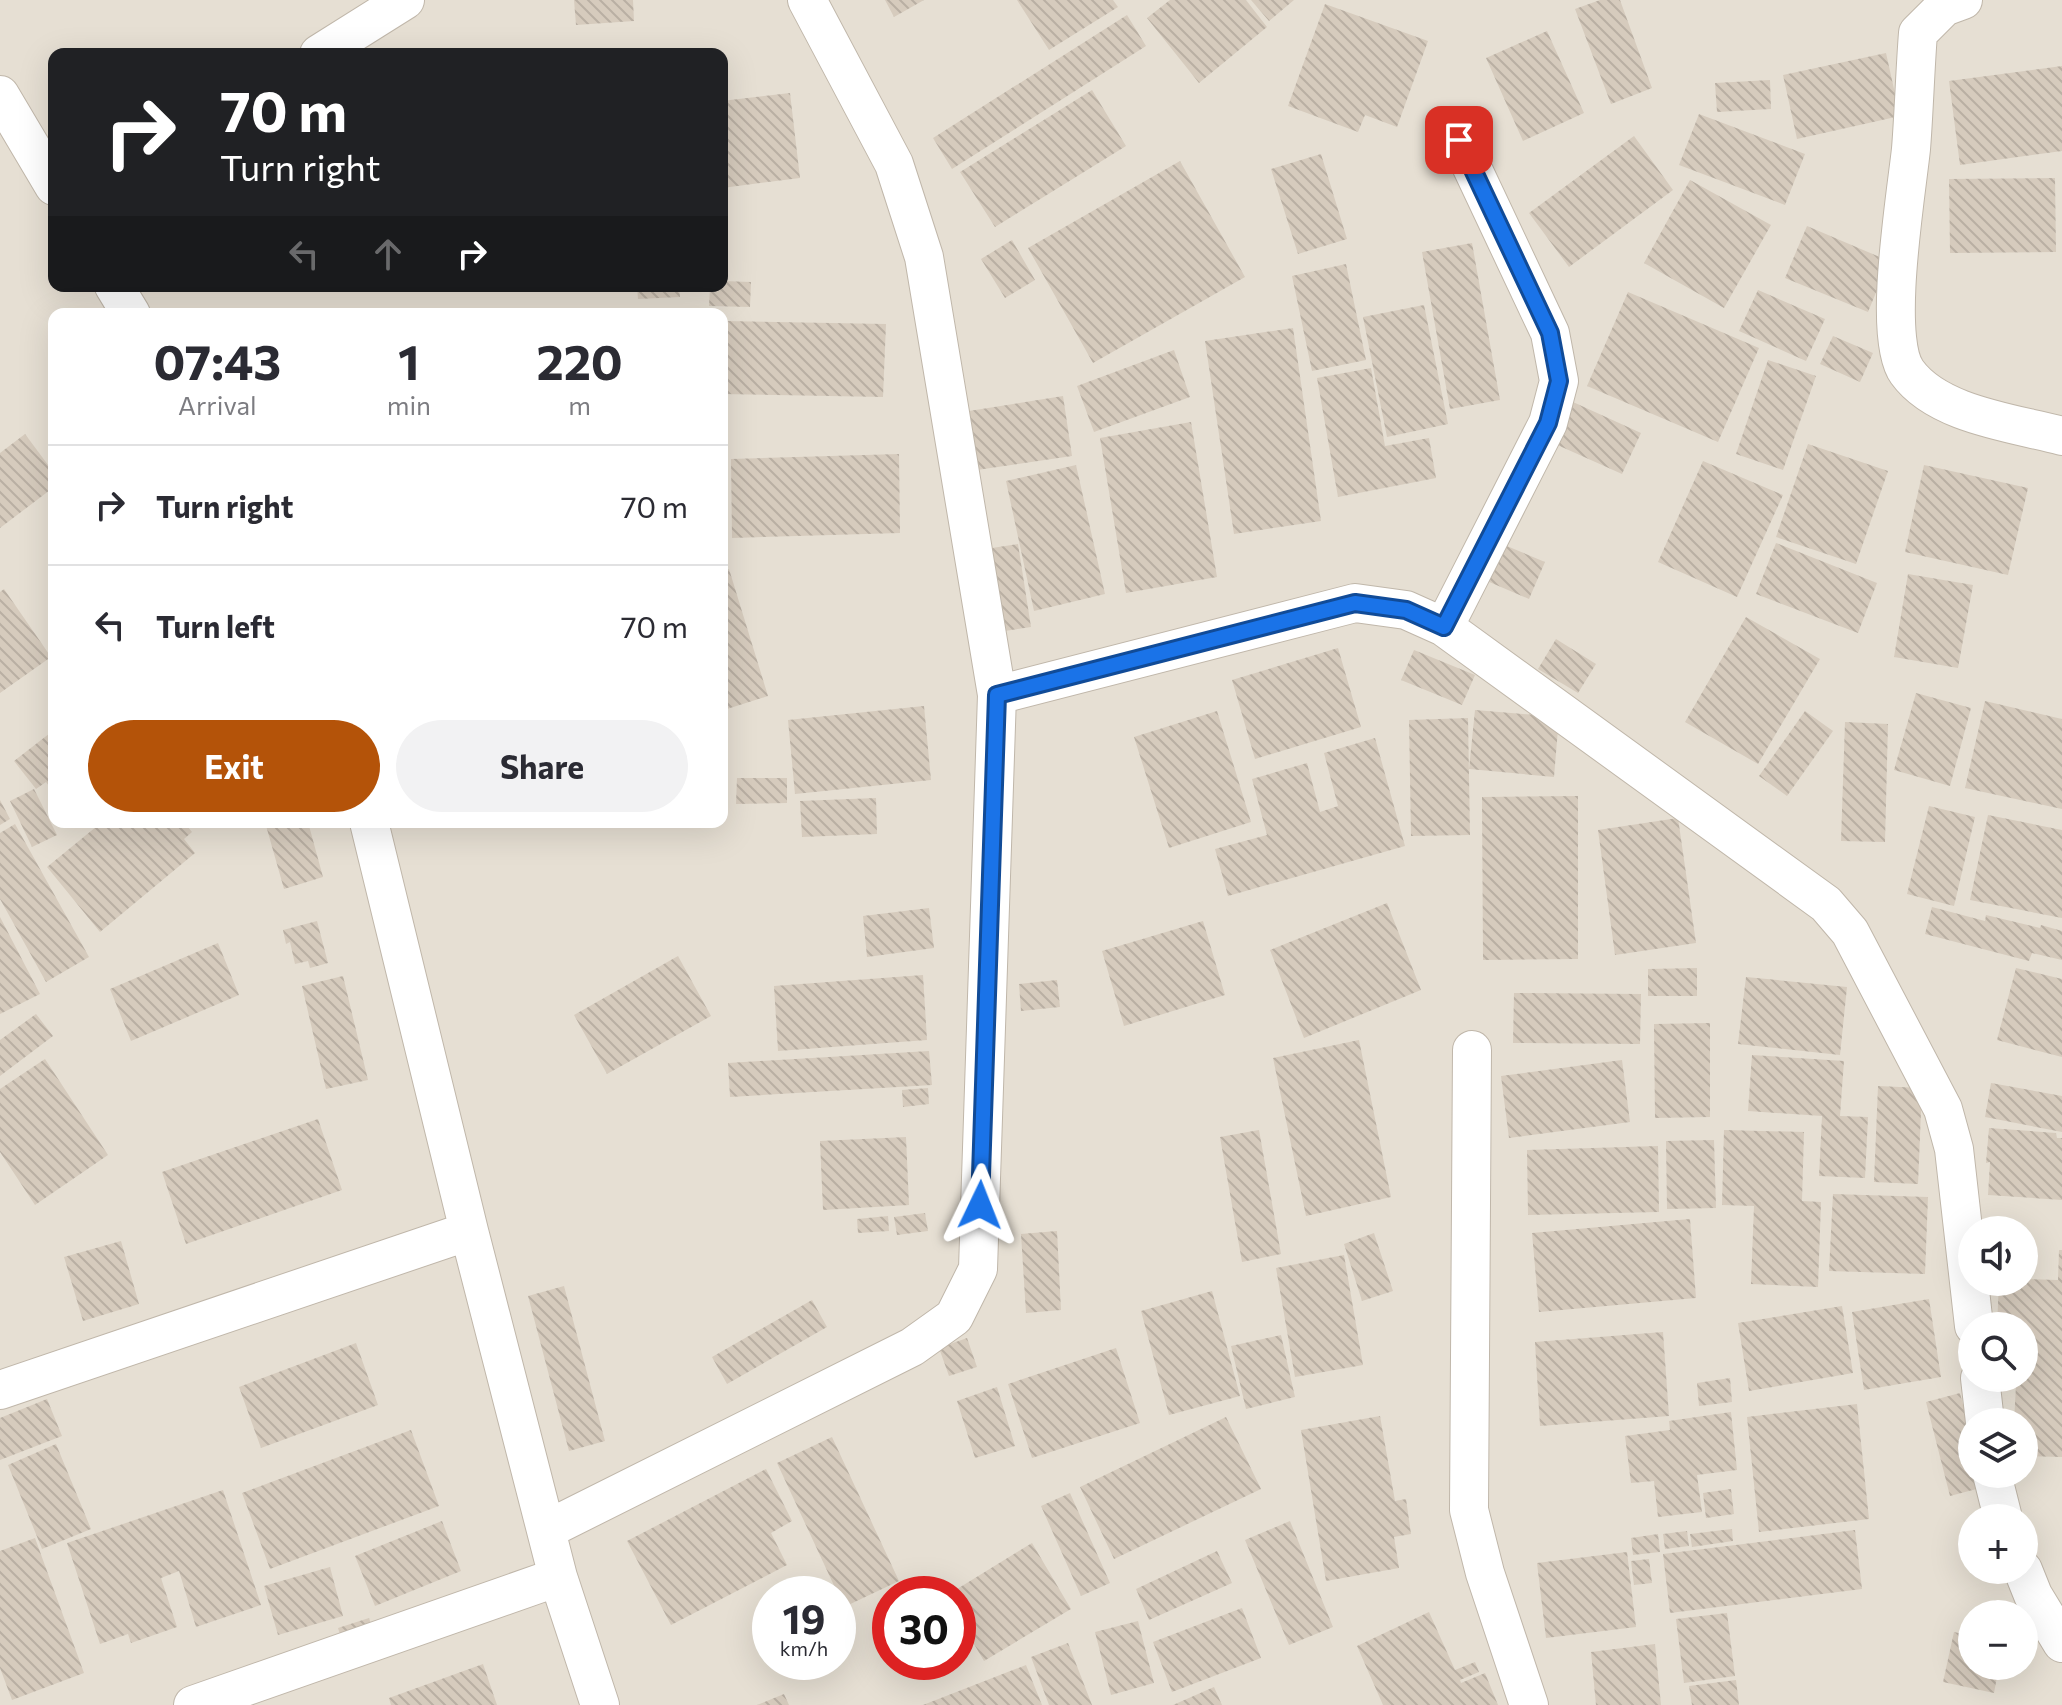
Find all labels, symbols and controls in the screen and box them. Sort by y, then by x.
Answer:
text: 70 m [220,75,347,144]
icon: right [88,80,192,184]
pin [1425,106,1493,174]
icon: arrive [1437,118,1481,162]
text: Turn right [220,144,381,188]
icon: left [282,232,326,276]
icon: ahead [366,232,410,276]
icon: right [450,232,494,276]
text: 07:43 [153,331,281,390]
text: 1 [398,331,420,390]
text: 220 [536,331,623,390]
text: Arrival [178,389,257,420]
text: min [387,389,431,420]
text: m [568,389,591,420]
icon: right [88,483,132,527]
text: Turn right [156,487,293,524]
text: 70 m [621,487,688,524]
icon: left [88,603,132,647]
text: Turn left [156,607,275,644]
text: 70 m [621,607,688,644]
button: Exit [88,720,380,812]
button: Share [396,720,688,812]
position arrow [938,1163,1022,1247]
map controls [1958,1216,2038,1680]
button: sound [1958,1216,2038,1296]
button: search [1958,1312,2038,1392]
button: layers [1958,1408,2038,1488]
button: + [1958,1504,2038,1584]
speed limit sign: 30 [872,1576,976,1680]
text: 19 [783,1593,825,1642]
button: − [1958,1600,2038,1680]
text: km/h [780,1636,828,1660]

